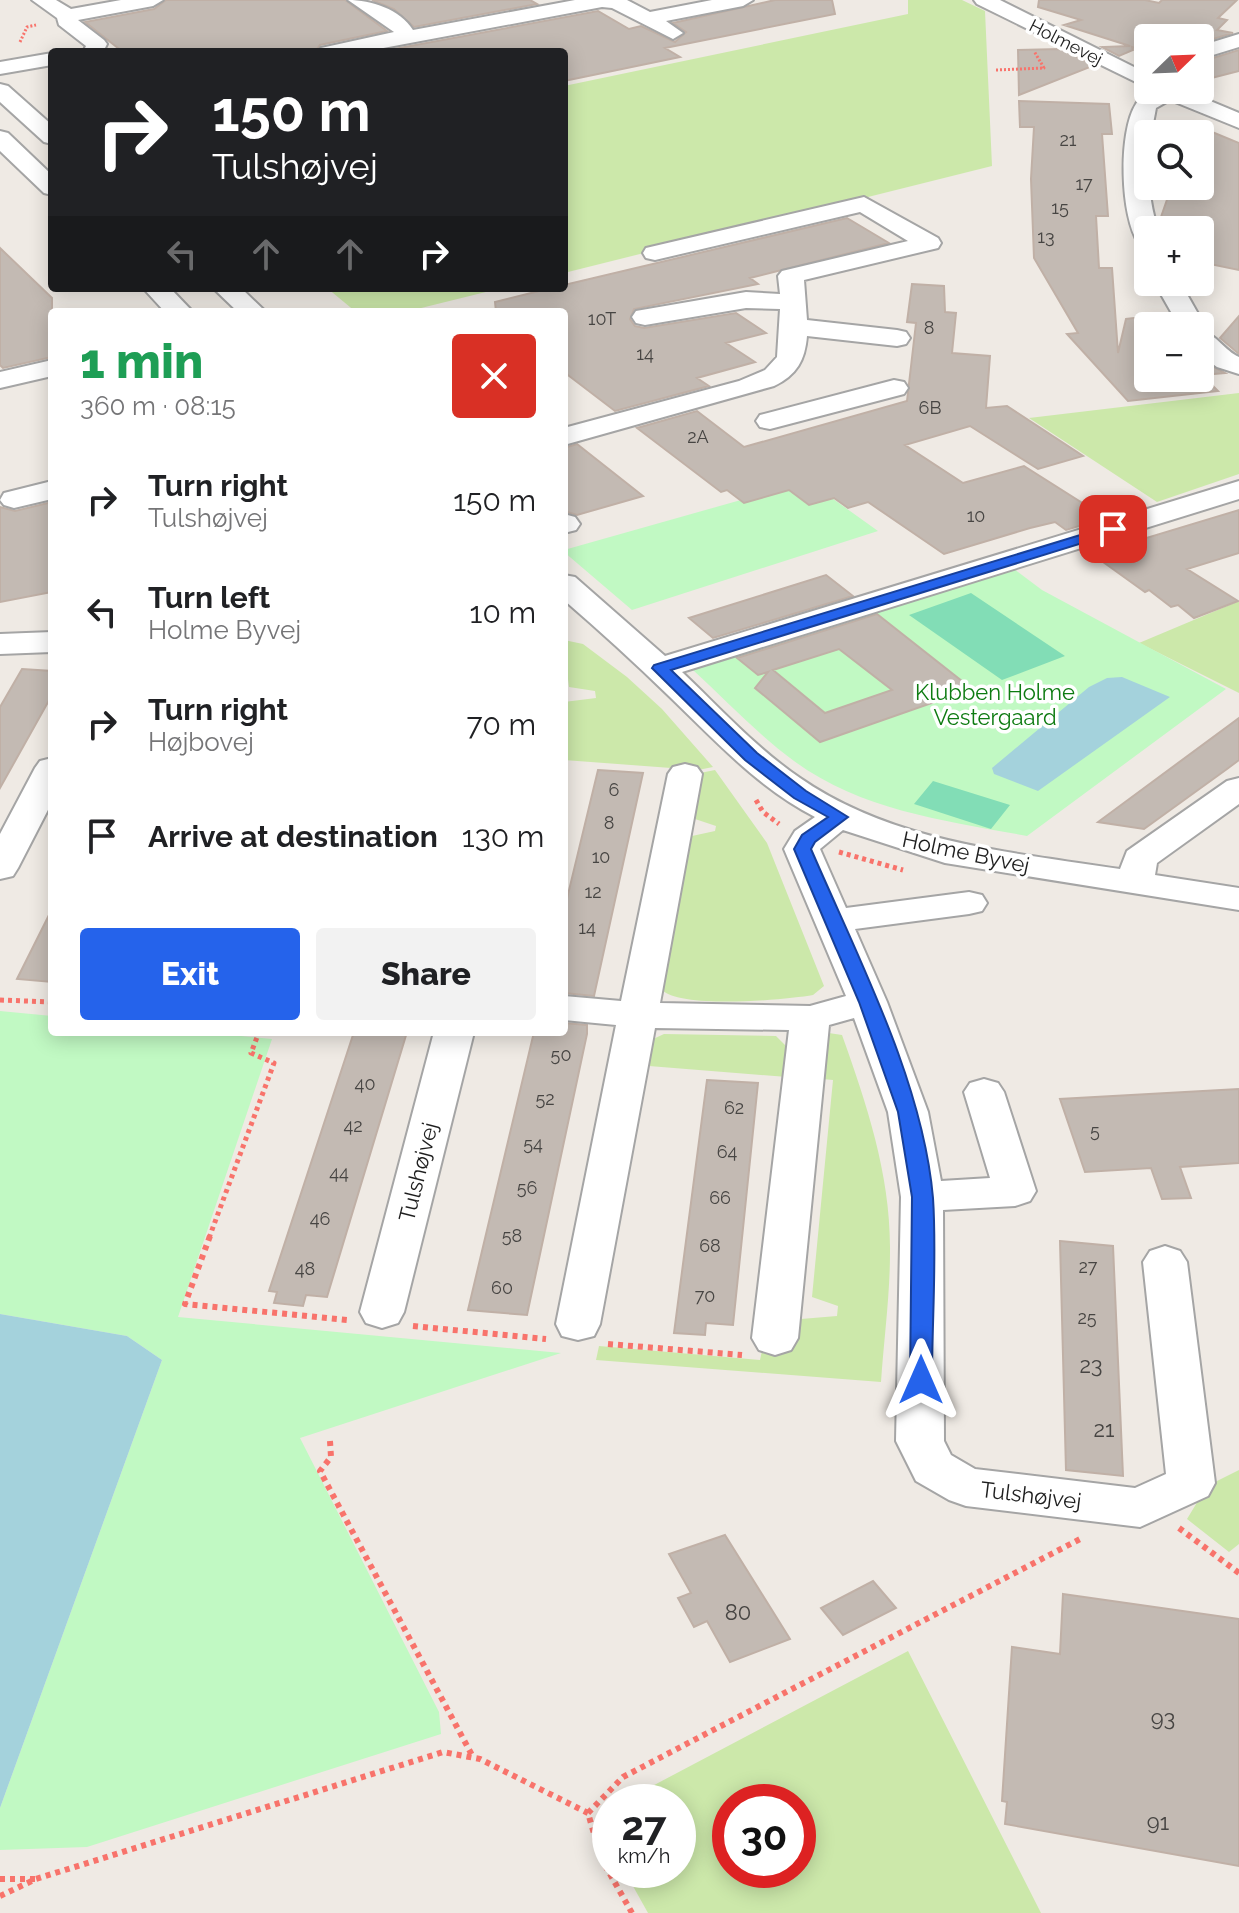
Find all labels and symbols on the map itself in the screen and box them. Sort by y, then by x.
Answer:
street label: Holmevej [1026,15,1106,69]
north arrow [1134,24,1214,104]
house number: 21 [1059,129,1077,150]
house number: 17 [1075,173,1093,194]
house number: 15 [1051,197,1069,218]
house number: 13 [1037,226,1055,247]
house number: 10T [588,308,616,329]
house number: 8 [924,317,934,338]
house number: 14 [636,343,654,364]
house number: 6B [919,397,941,418]
house number: 2A [687,426,709,447]
pin [1079,495,1147,563]
house number: 10 [967,505,985,526]
park label: Klubben Holme Vestergaard [915,679,1075,730]
house number: 6 [609,779,620,800]
house number: 8 [604,812,614,833]
street label: Holme Byvej [900,826,1032,878]
house number: 10 [592,846,610,867]
house number: 12 [584,881,602,902]
house number: 14 [578,917,596,938]
house number: 50 [551,1044,571,1065]
house number: 40 [355,1073,375,1094]
house number: 52 [535,1088,555,1109]
house number: 62 [724,1097,744,1118]
house number: 42 [343,1115,363,1136]
street label: Tulshøjvej [393,1120,443,1224]
house number: 5 [1090,1120,1100,1141]
house number: 54 [523,1133,543,1154]
house number: 64 [717,1141,738,1162]
house number: 44 [329,1162,349,1183]
house number: 56 [517,1177,537,1198]
house number: 66 [709,1187,731,1208]
house number: 46 [310,1208,330,1229]
house number: 58 [502,1225,522,1246]
house number: 68 [699,1235,721,1256]
house number: 27 [1078,1256,1098,1277]
house number: 48 [295,1258,315,1279]
house number: 60 [491,1277,513,1298]
house number: 70 [695,1285,715,1306]
house number: 25 [1077,1307,1097,1328]
position arrow [879,1338,963,1422]
house number: 23 [1079,1352,1103,1378]
house number: 21 [1094,1416,1114,1442]
street label: Tulshøjvej [979,1476,1083,1514]
house number: 80 [725,1599,751,1625]
house number: 93 [1151,1705,1175,1731]
speed limit sign: 30 [712,1784,816,1888]
house number: 91 [1147,1809,1169,1835]

